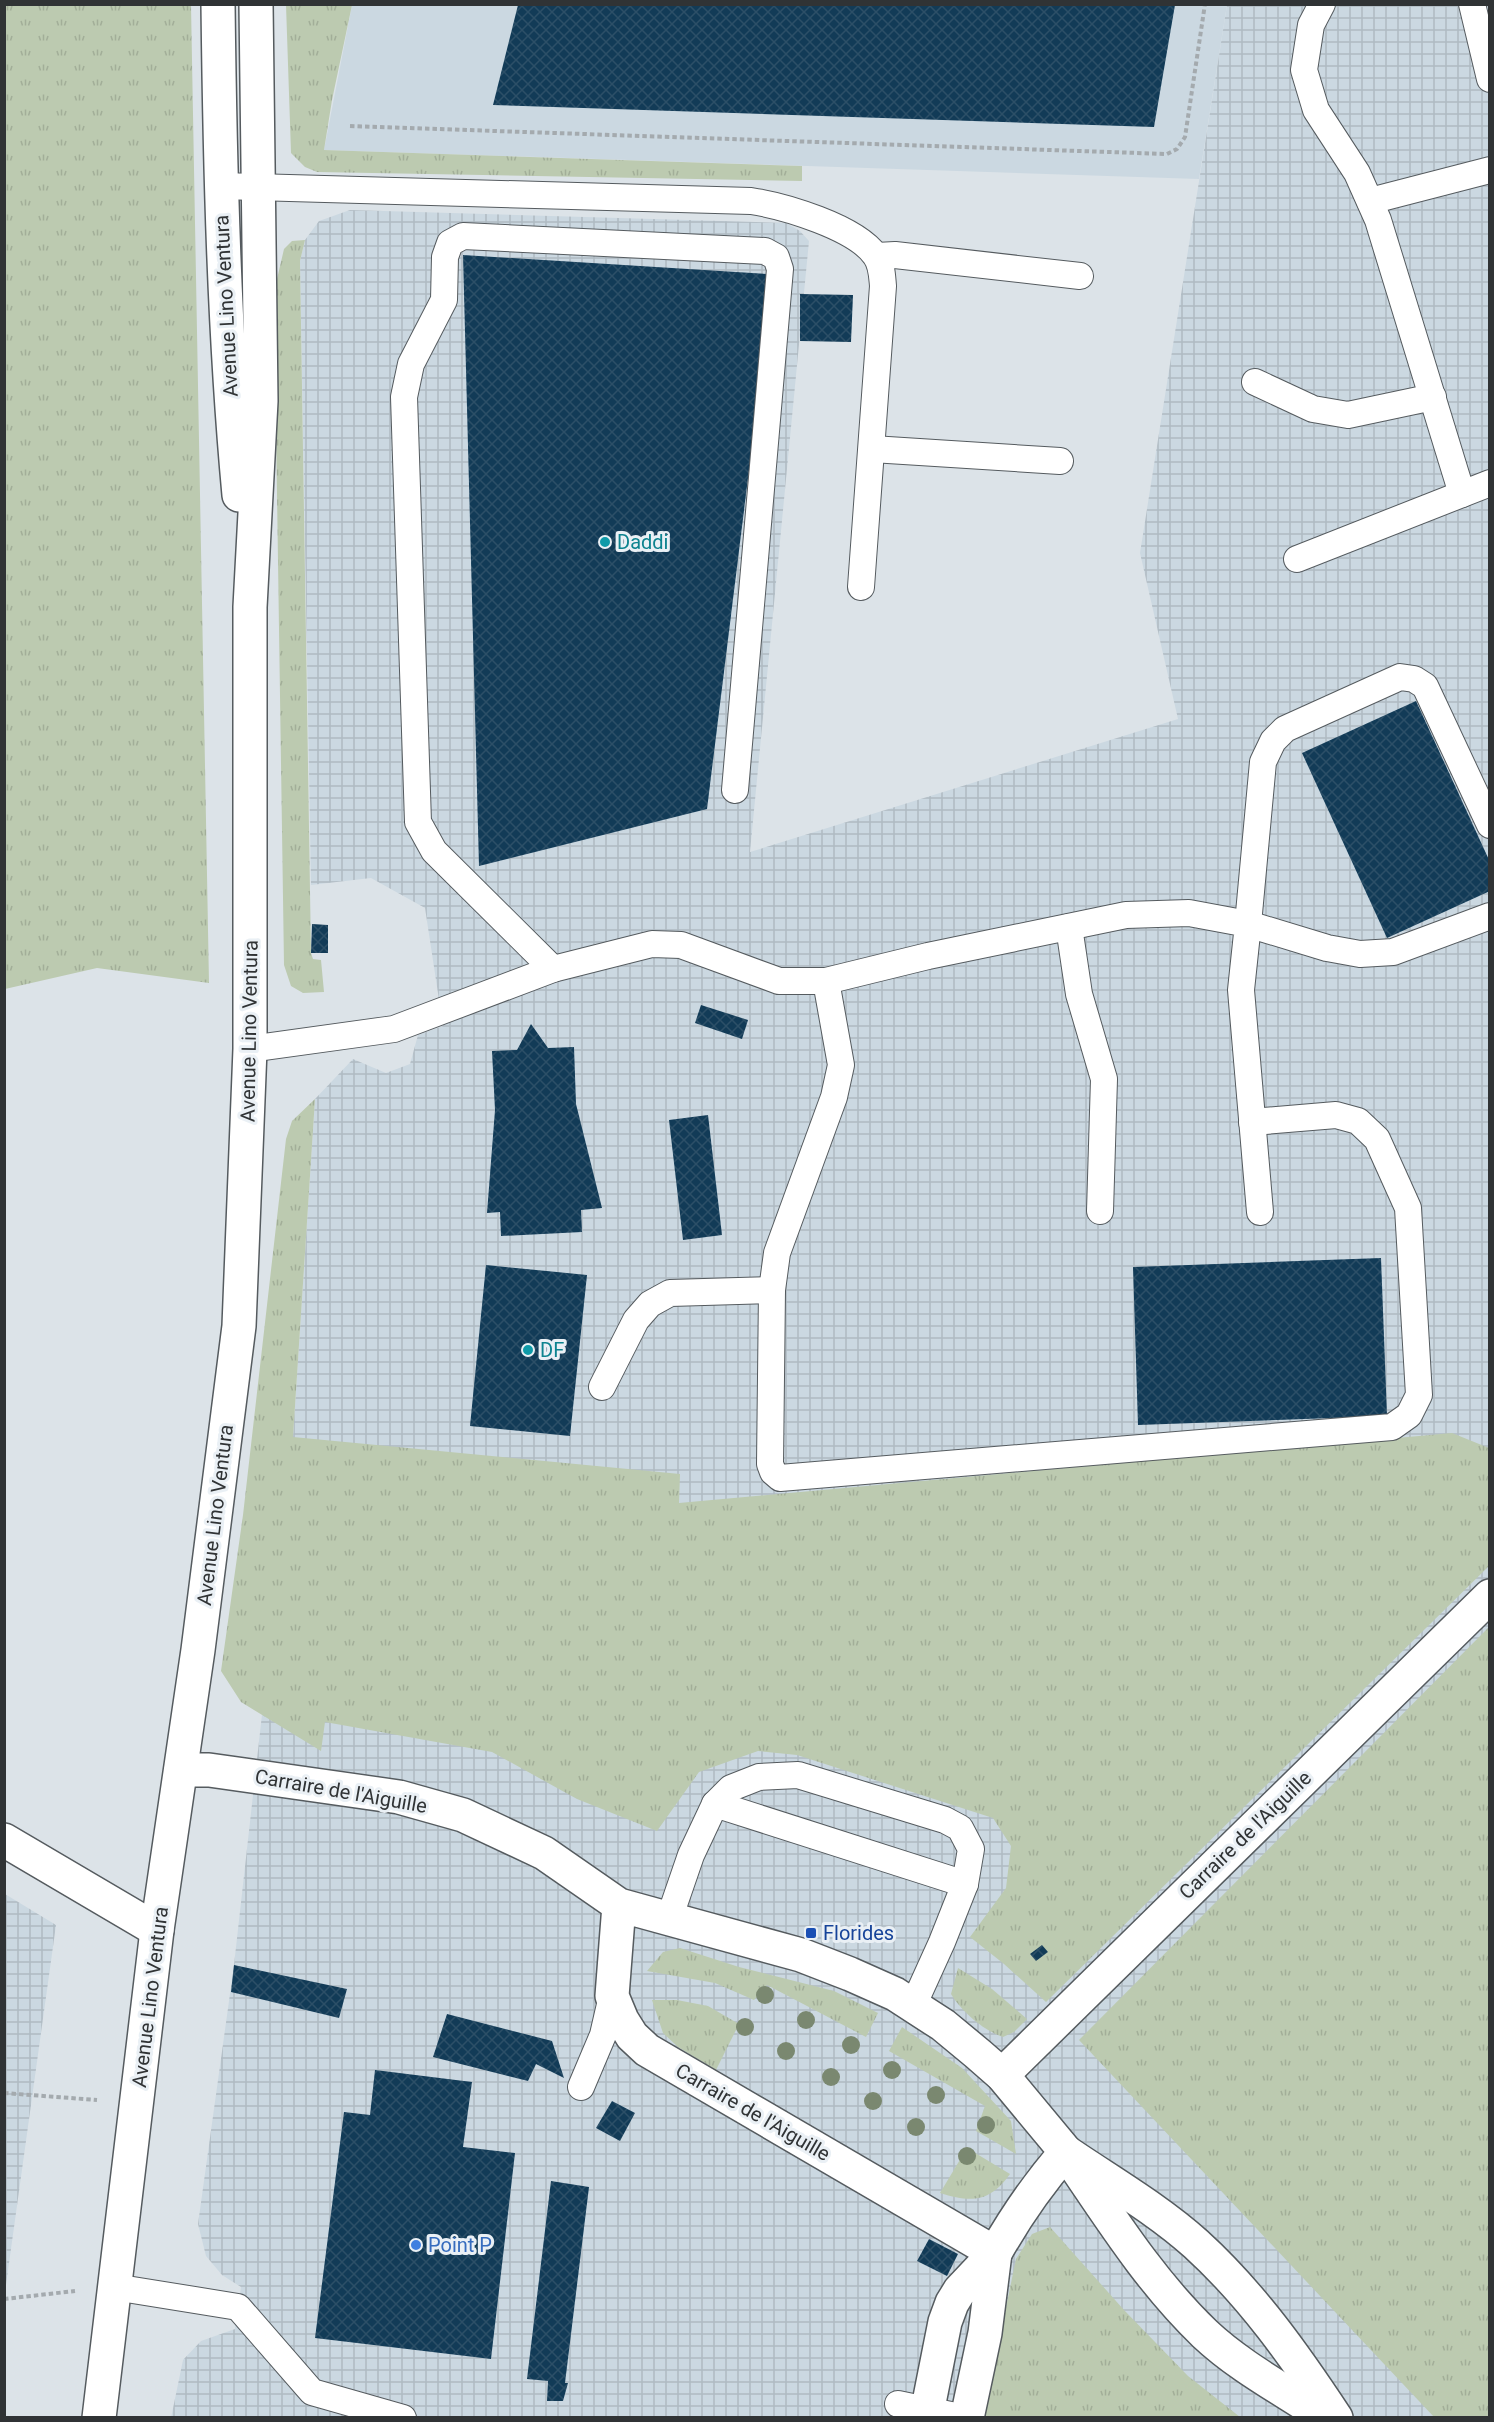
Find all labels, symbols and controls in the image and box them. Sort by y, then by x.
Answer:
street label: Avenue Lino Ventura [209,214,243,398]
place label: Daddi [617,530,668,554]
marker: Daddi [598,535,612,549]
street label: Avenue Lino Ventura [235,940,263,1122]
place label: DF [540,1338,564,1362]
marker: DF [521,1343,535,1357]
street label: Avenue Lino Ventura [192,1423,238,1607]
street label: Carraire de l'Aiguille [253,1764,429,1818]
street label: Carraire de l'Aiguille [1174,1766,1316,1904]
street label: Avenue Lino Ventura [127,1905,173,2089]
place label: Florides [823,1921,894,1945]
marker: Florides [804,1926,818,1940]
street label: Carraire de l'Aiguille [672,2058,834,2166]
place label: Point P [428,2233,492,2257]
marker: Point P [409,2238,423,2252]

